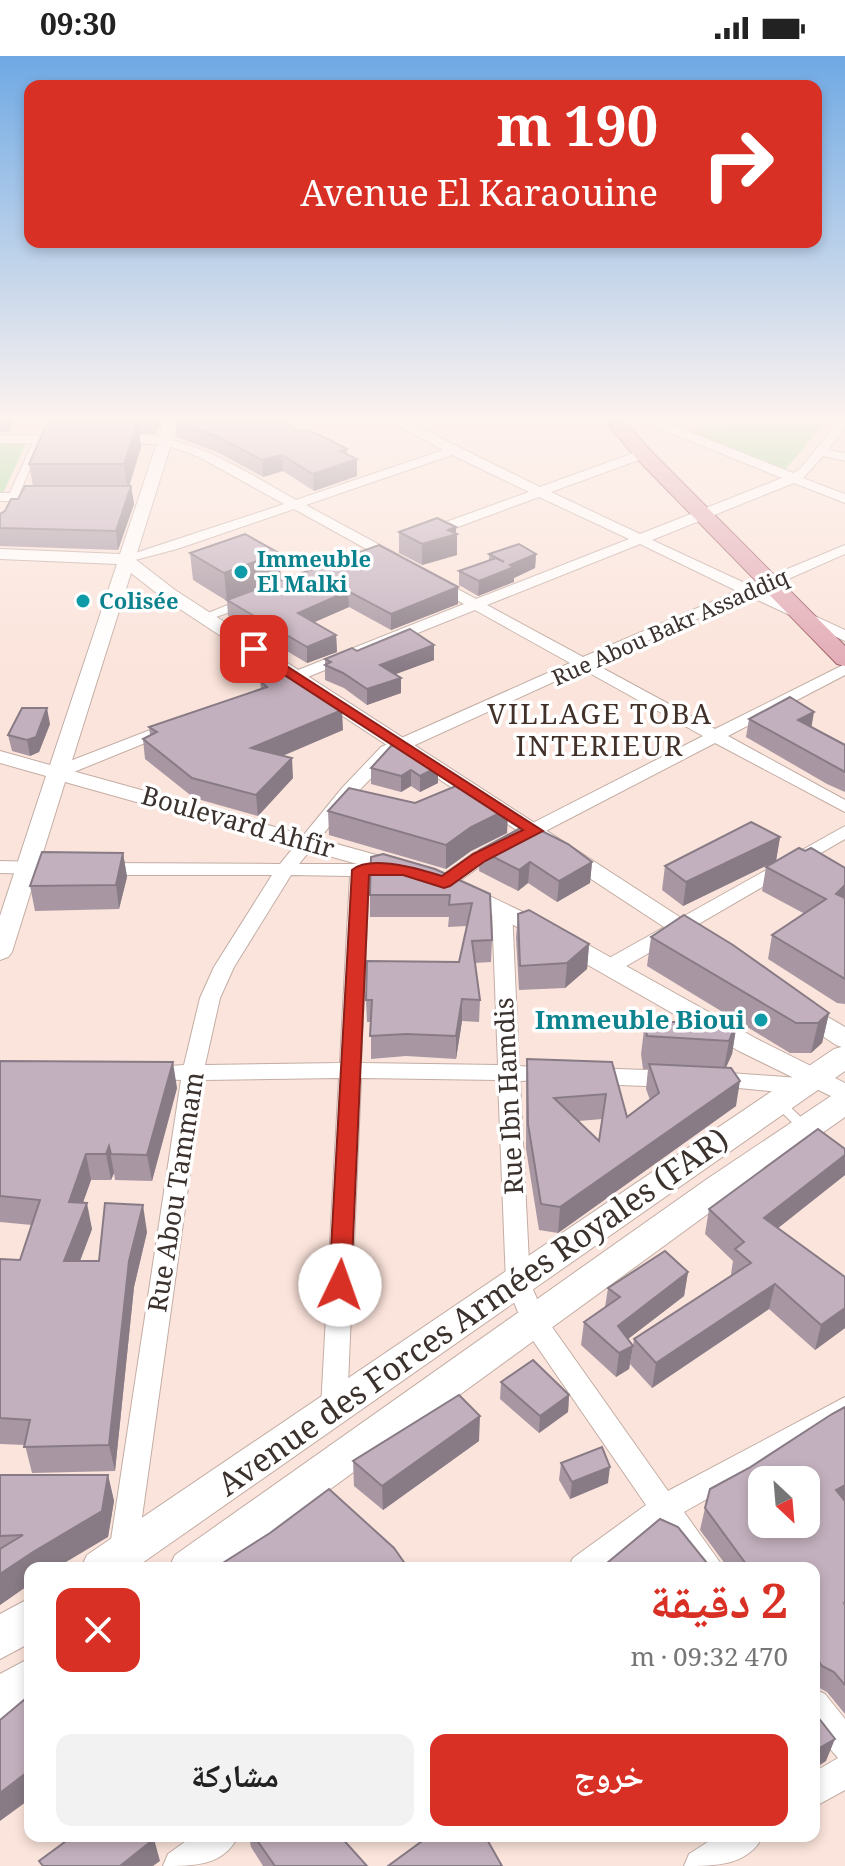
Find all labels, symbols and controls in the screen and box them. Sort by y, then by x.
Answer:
text: 09:30 [40,3,116,54]
text: 190 m [496,86,658,182]
icon: right [686,112,790,216]
text: Avenue El Karaouine [300,168,658,229]
place label: Immeuble El Malki [257,543,371,606]
street label: Rue Abou Bakr Assaddiq [547,560,796,699]
marker: Immeuble El Malki [232,563,250,581]
place label: Colisée [99,585,178,623]
marker: Colisée [74,592,92,610]
pin [220,615,288,683]
icon: arrive [232,627,276,671]
district label: VILLAGE TOBA INTERIEUR [487,694,713,774]
street label: Boulevard Ahfir [135,776,339,873]
street label: Rue Ibn Hamdis [485,996,539,1195]
place label: Immeuble Bioui [535,1001,745,1045]
marker: Immeuble Bioui [752,1011,770,1029]
street label: Rue Abou Tammam [138,1069,220,1316]
street label: Avenue des Forces Armées Royales (FAR) [208,1117,743,1514]
position arrow [298,1243,382,1327]
north arrow [748,1466,820,1538]
map controls [748,1466,820,1538]
text: 2 دقيقة [650,1567,788,1648]
button: close [56,1588,140,1672]
text: 470 m · 09:32 [631,1638,788,1682]
button: مشاركة [56,1734,414,1826]
button: خروج [430,1734,788,1826]

